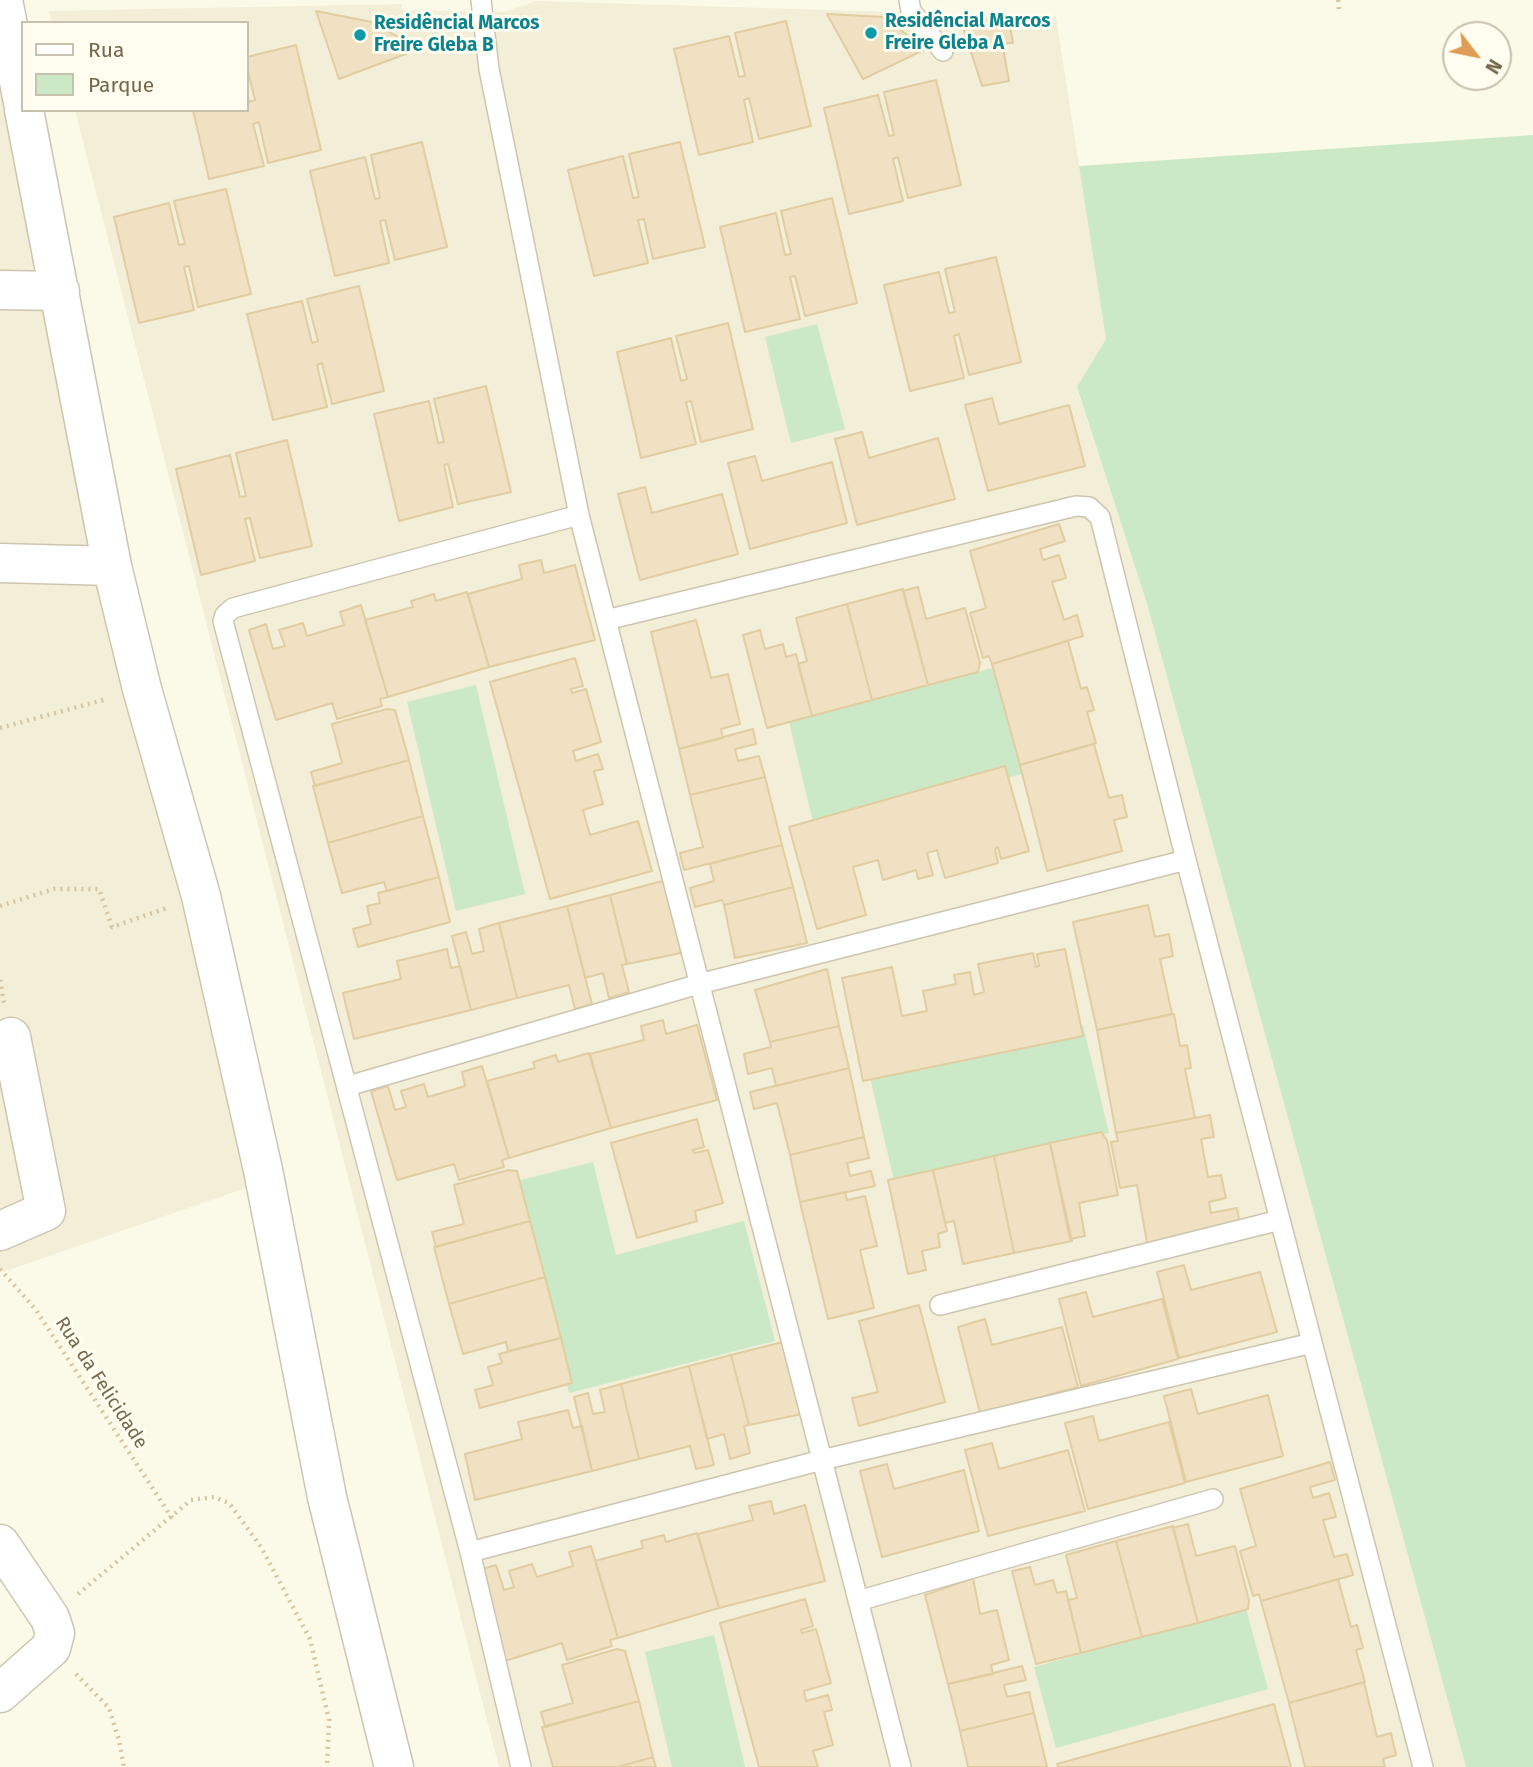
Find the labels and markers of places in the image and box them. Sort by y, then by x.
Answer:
place label: Residêncial Marcos Freire Gleba A [885,11,1051,55]
place label: Residêncial Marcos Freire Gleba B [374,13,540,57]
marker: Residêncial Marcos Freire Gleba A [863,25,879,41]
marker: Residêncial Marcos Freire Gleba B [352,27,368,43]

